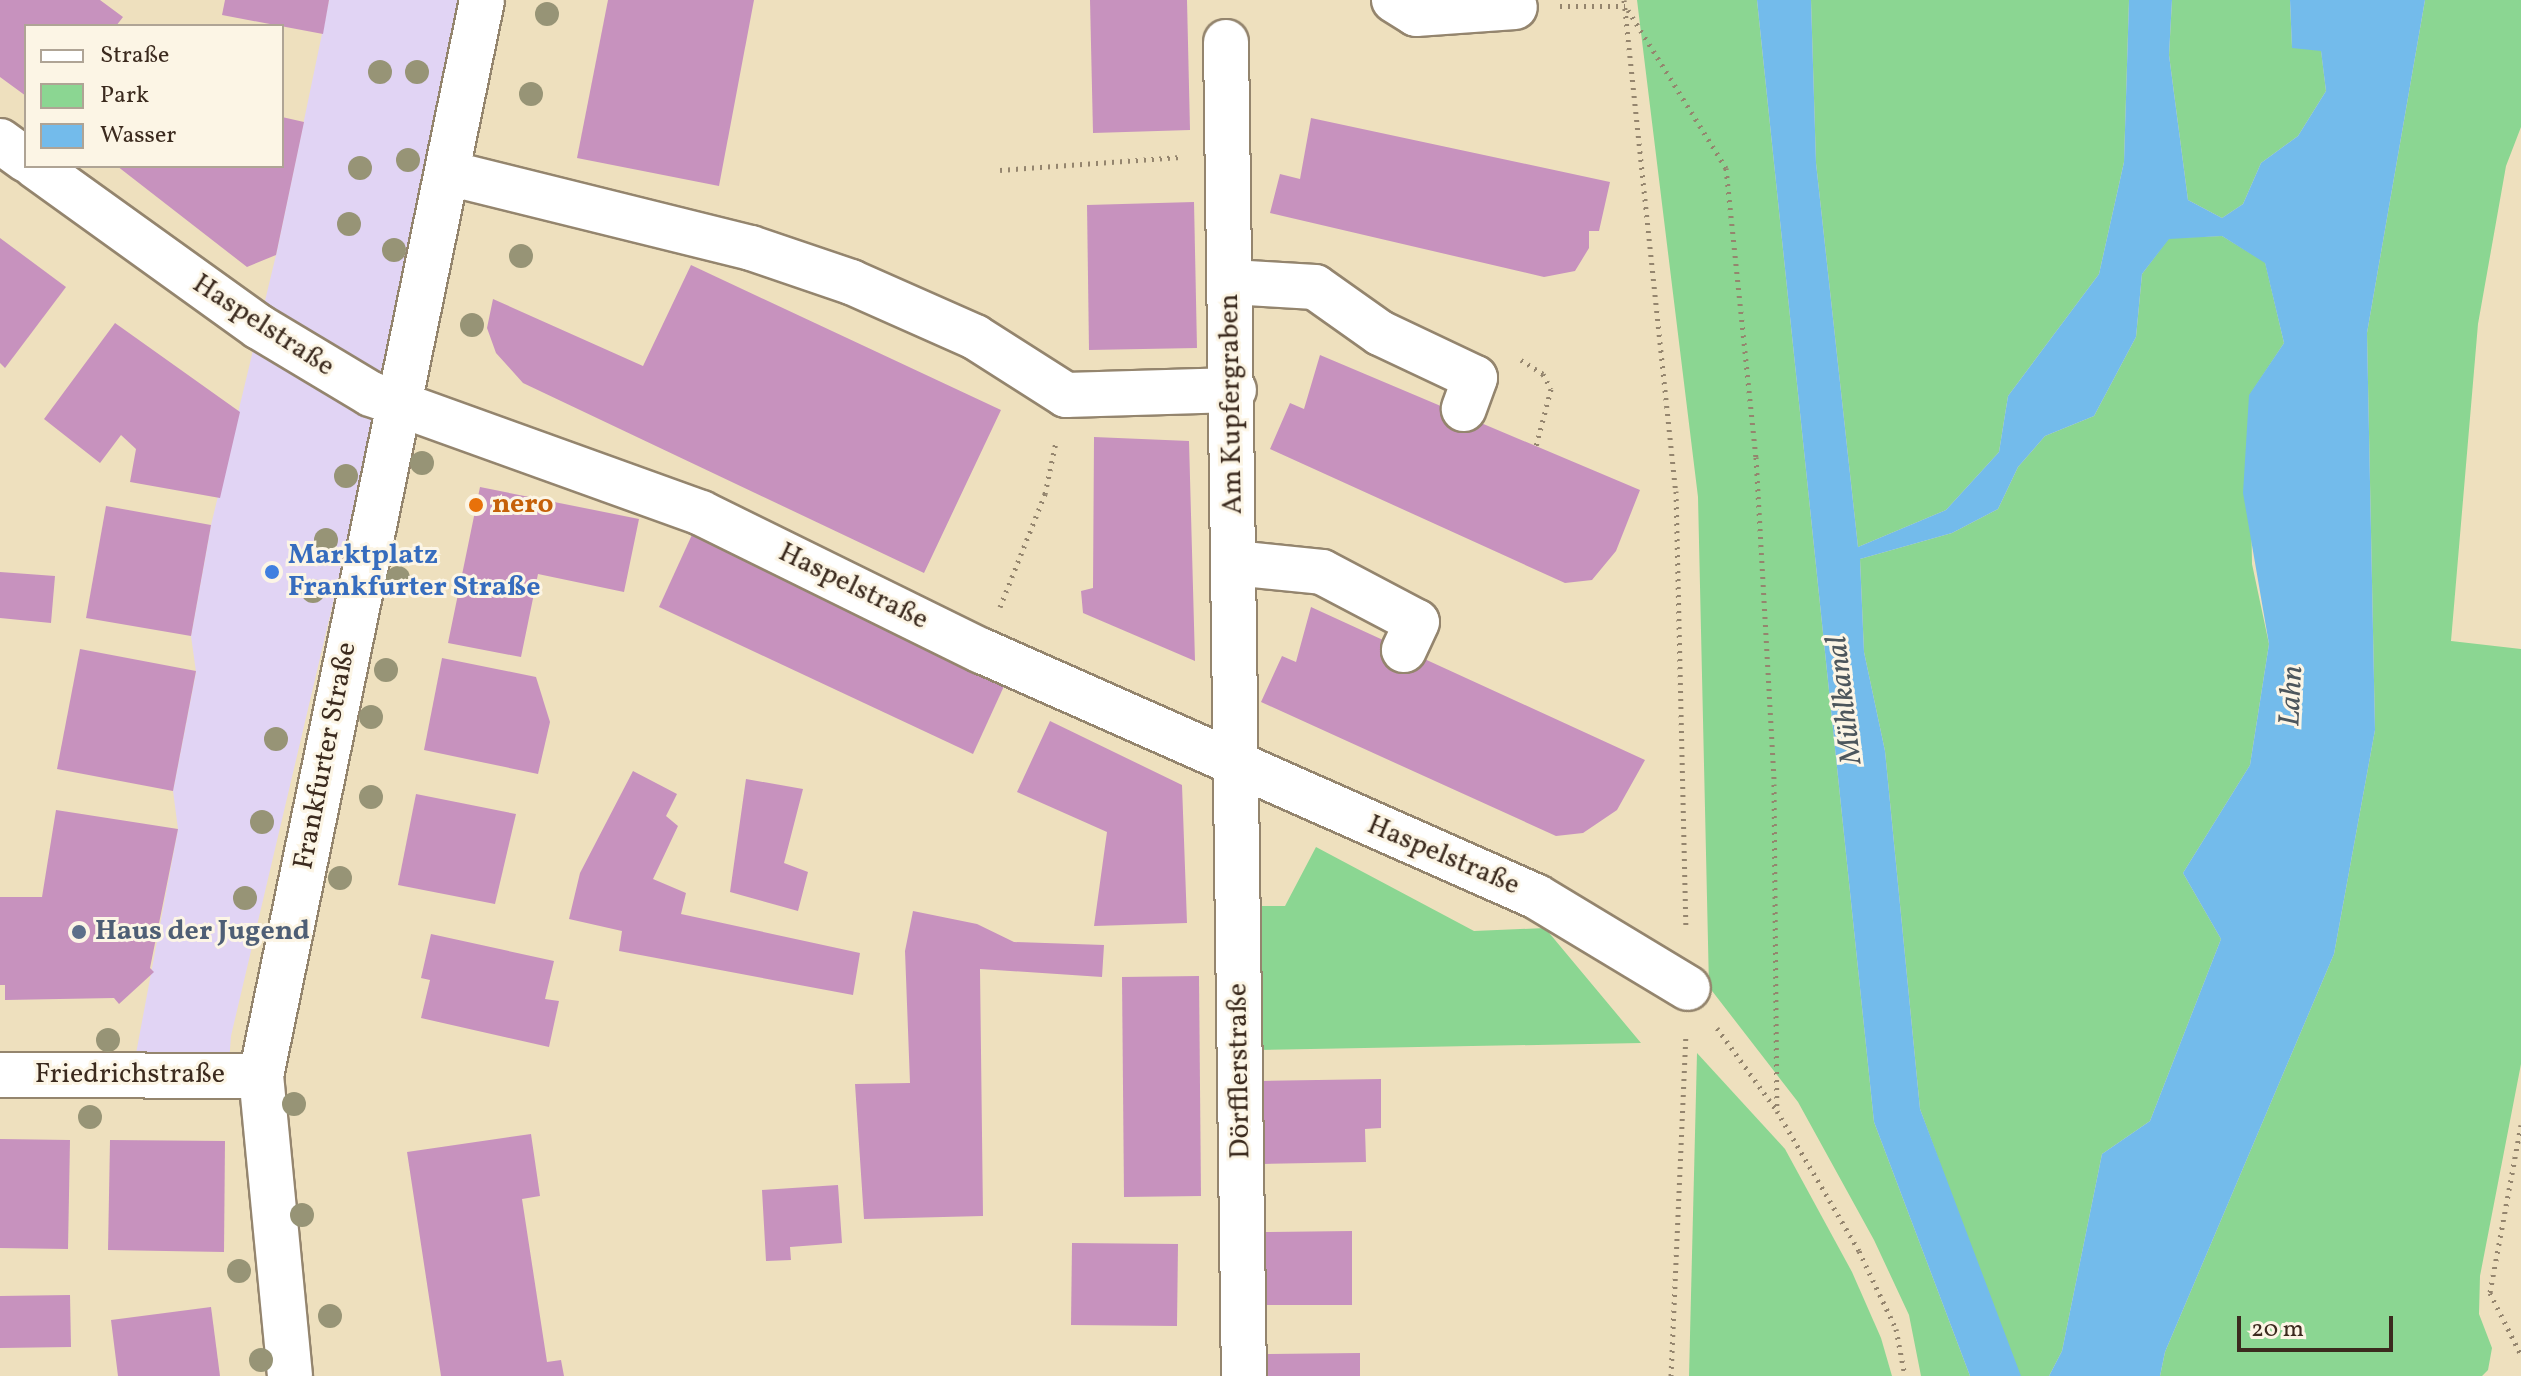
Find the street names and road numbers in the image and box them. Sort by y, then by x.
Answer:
street label: Haspelstraße [186,268,340,384]
street label: Am Kupfergraben [1213,293,1251,515]
street label: Haspelstraße [773,536,933,638]
street label: Frankfurter Straße [287,640,365,872]
street label: Haspelstraße [1362,809,1524,903]
street label: Dörfflerstraße [1222,983,1258,1159]
street label: Friedrichstraße [35,1058,225,1092]

